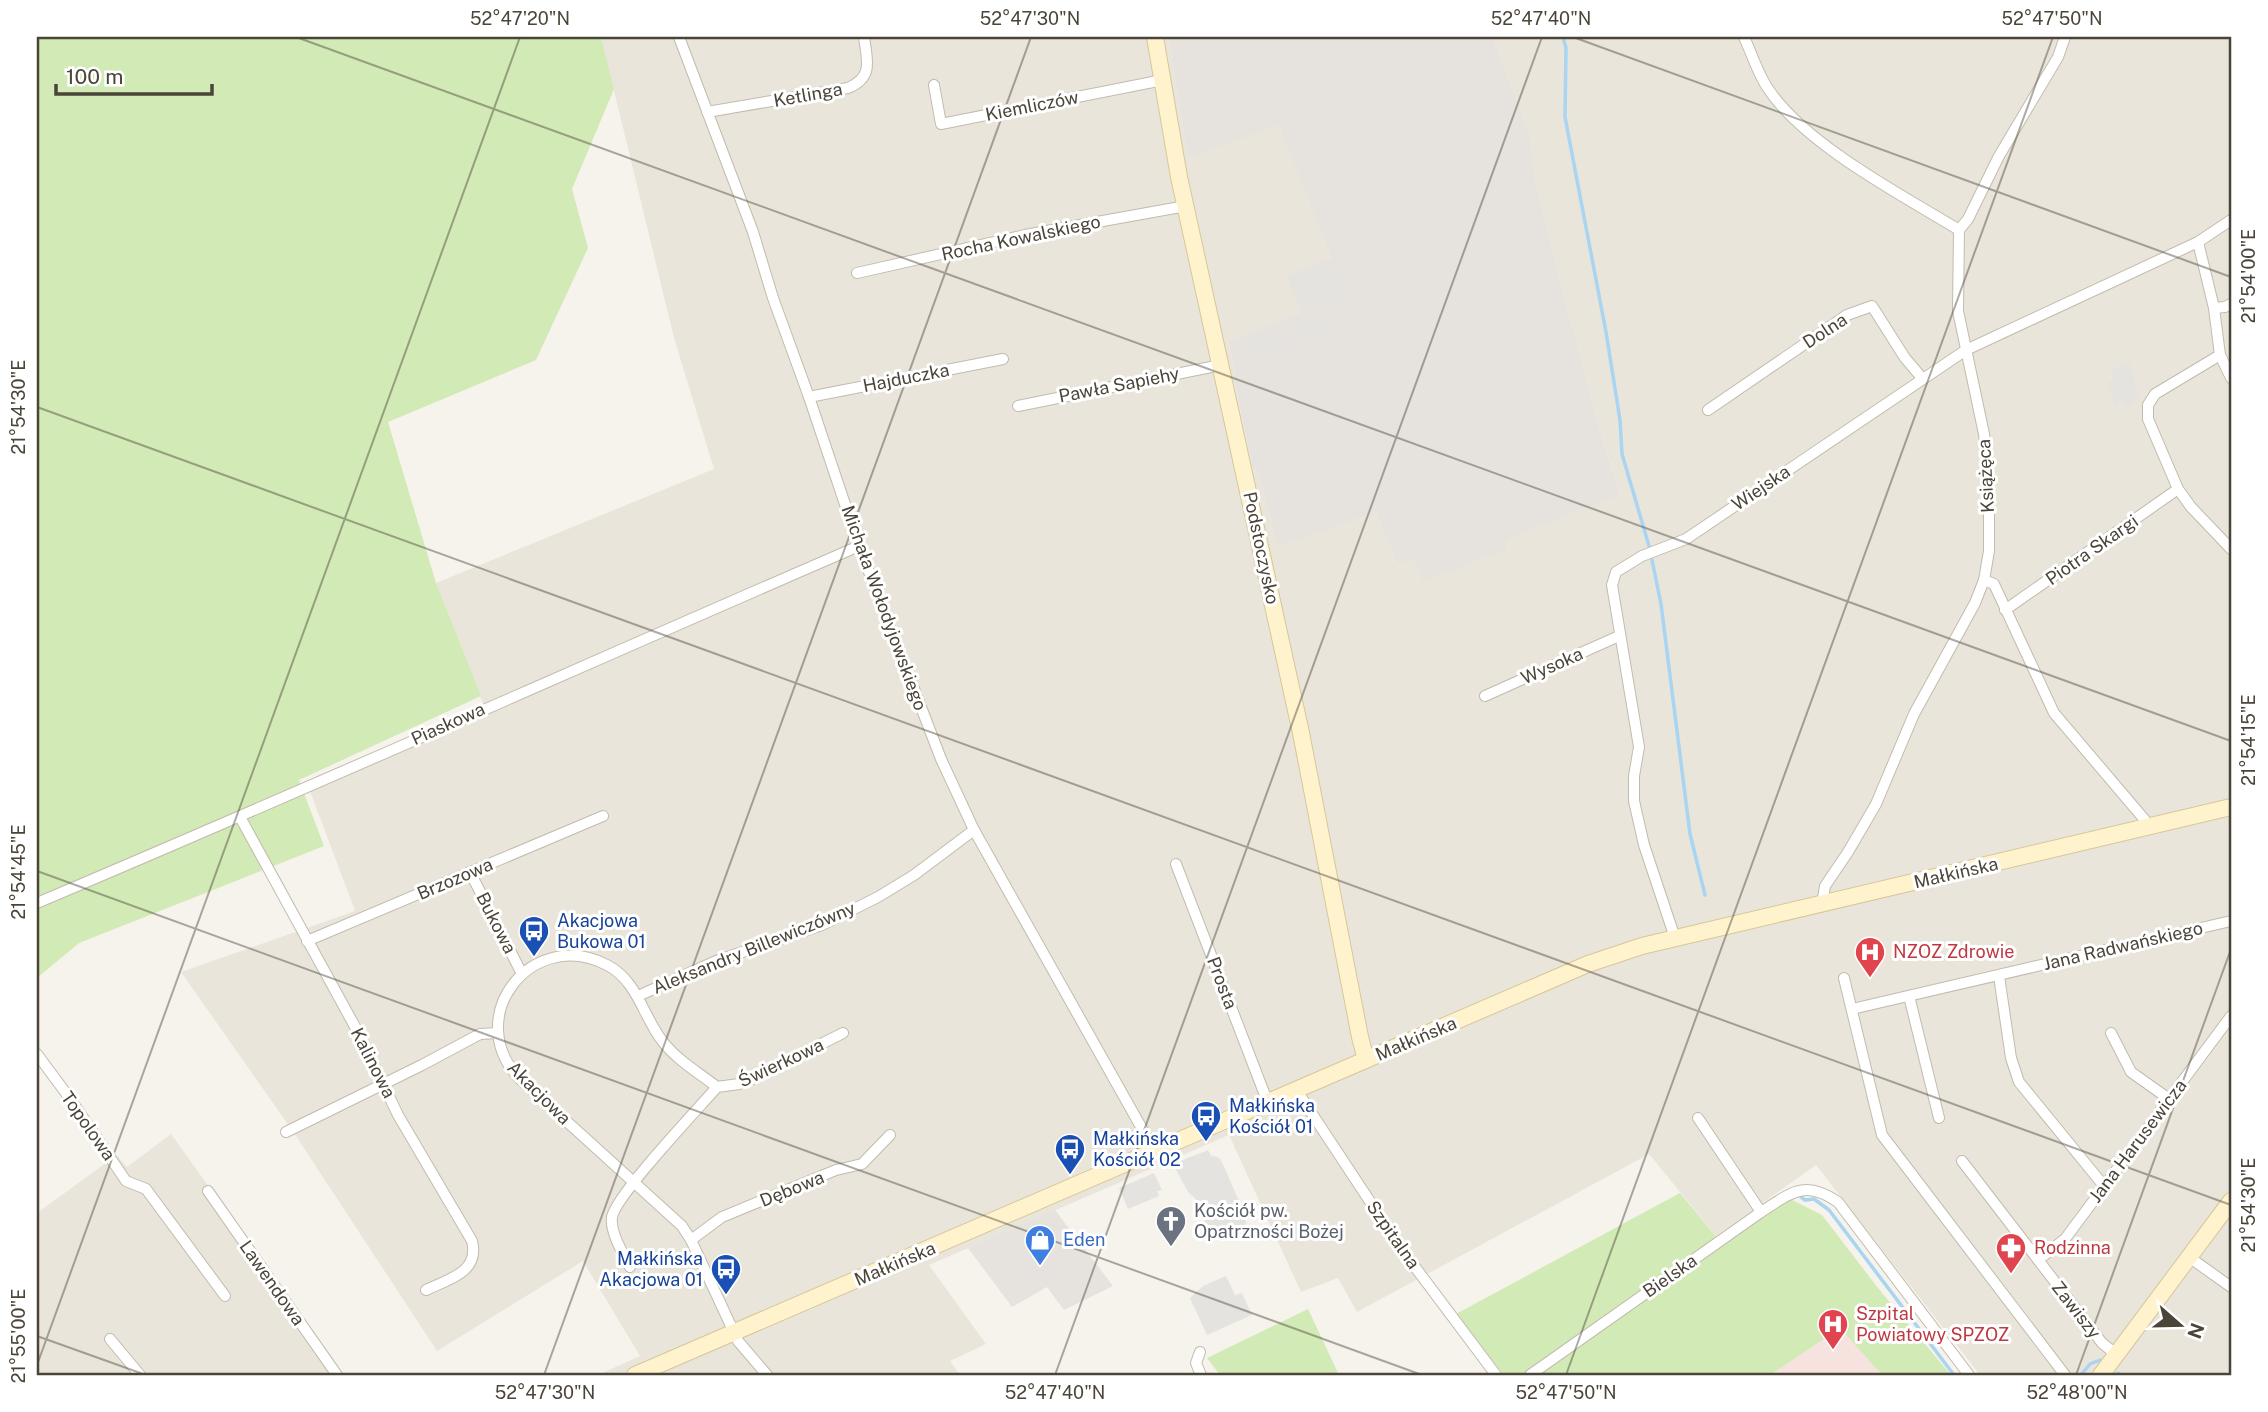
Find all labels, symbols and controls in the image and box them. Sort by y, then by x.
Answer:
text: 52°47'20"N [470,8,570,29]
text: 52°47'30"N [980,8,1080,29]
text: 52°47'40"N [1491,8,1591,29]
text: 52°47'50"N [2002,8,2102,29]
scale bar [56,52,212,96]
text: 100 m [66,64,123,89]
street label: Ketlinga [772,78,844,111]
street label: Kiemliczów [983,86,1080,125]
street label: Rocha Kowalskiego [939,210,1102,265]
text: 21°54'00"E [2238,229,2259,323]
street label: Dolna [1799,309,1851,353]
street label: Hajduczka [861,359,951,396]
text: 21°54'30"E [8,360,29,454]
street label: Pawła Sapiehy [1057,362,1181,406]
street label: Książęca [1973,439,1998,513]
street label: Wiejska [1728,461,1794,515]
street label: Podstoczysko [1239,490,1284,606]
street label: Michała Wołodyjowskiego [838,502,931,713]
street label: Piotra Skargi [2041,510,2142,589]
street label: Wysoka [1518,643,1586,689]
text: 21°54'15"E [2238,694,2259,786]
street label: Piaskowa [408,698,488,749]
text: 21°54'45"E [8,824,29,920]
street label: Brzozowa [414,853,496,904]
street label: Małkińska [1912,853,2000,892]
street label: Bukowa [472,889,521,957]
street label: Aleksandry Billewiczówny [649,897,859,998]
place label: Akacjowa Bukowa 01 [557,910,646,952]
bus stop icon: Akacjowa Bukowa 01 [517,914,551,958]
street label: Jana Radwańskiego [2041,917,2205,974]
hospital icon: NZOZ Zdrowie [1853,935,1887,979]
place label: NZOZ Zdrowie [1893,941,2014,962]
street label: Prosta [1203,954,1242,1012]
street label: Małkińska [1372,1012,1459,1065]
street label: Kalinowa [347,1024,400,1102]
street label: Świerkowa [734,1033,827,1091]
street label: Akacjowa [503,1057,575,1129]
street label: Jana Harusewicza [2084,1075,2191,1206]
street label: Topolowa [57,1087,120,1164]
place label: Małkińska Kościół 01 [1229,1095,1315,1137]
bus stop icon: Małkińska Kościół 01 [1189,1099,1223,1143]
place label: Małkińska Kościół 02 [1093,1128,1181,1170]
bus stop icon: Małkińska Kościół 02 [1053,1132,1087,1176]
text: 21°54'30"E [2238,1158,2259,1252]
street label: Dębowa [757,1166,827,1211]
street label: Szpitalna [1362,1197,1424,1273]
place label: Kościół pw. Opatrzności Bożej [1194,1200,1344,1242]
church icon: Kościół pw. Opatrzności Bożej [1154,1204,1188,1248]
shop icon: Eden [1023,1223,1057,1267]
place label: Eden [1063,1229,1105,1250]
pharmacy icon: Rodzinna [1994,1231,2028,1275]
street label: Lawendowa [235,1236,309,1329]
street label: Małkińska [851,1237,938,1290]
place label: Rodzinna [2034,1237,2111,1258]
place label: Małkińska Akacjowa 01 [599,1248,703,1290]
street label: Bielska [1639,1250,1701,1302]
bus stop icon: Małkińska Akacjowa 01 [709,1252,743,1296]
street label: Zawiszy [2048,1277,2105,1343]
text: 21°55'00"E [8,1289,29,1383]
north arrow [2146,1290,2216,1360]
place label: Szpital Powiatowy SPZOZ [1856,1303,2009,1345]
hospital icon: Szpital Powiatowy SPZOZ [1816,1307,1850,1351]
text: N [2183,1320,2209,1342]
text: 52°47'30"N [495,1382,595,1403]
text: 52°47'40"N [1005,1382,1105,1403]
text: 52°47'50"N [1516,1382,1616,1403]
text: 52°48'00"N [2026,1382,2128,1403]

